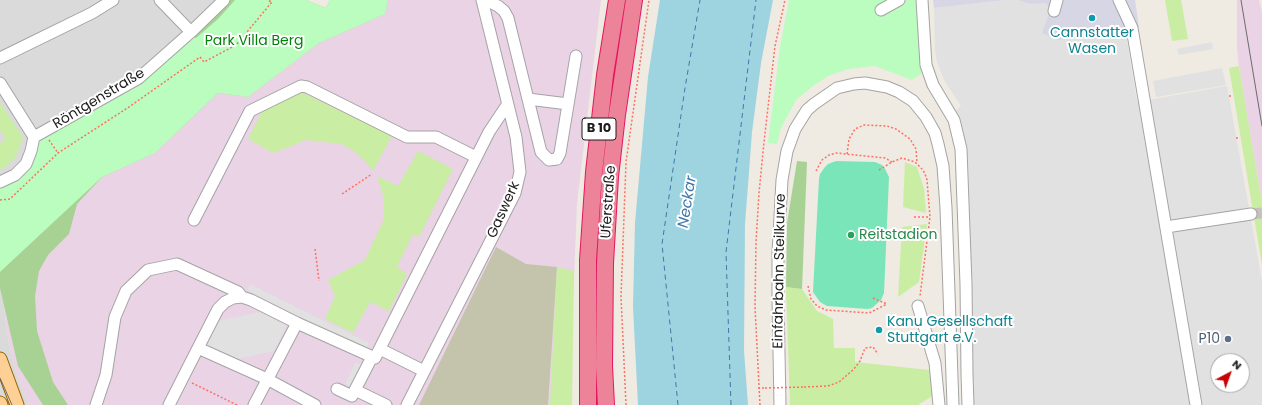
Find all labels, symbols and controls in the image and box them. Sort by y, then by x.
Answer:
marker: Cannstatter Wasen [1087,13,1097,23]
place label: Cannstatter Wasen [1050,25,1134,58]
park label: Park Villa Berg [205,33,303,49]
street label: Röntgenstraße [50,65,148,133]
road number: B 10 [582,118,616,140]
street label: Uferstraße [598,165,620,239]
water label: Neckar [675,175,701,229]
street label: Gaswerk [484,179,524,241]
street label: Einfahrbahn Steilkurve [770,193,790,349]
place label: Reitstadion [859,227,937,243]
marker: Reitstadion [846,230,856,240]
place label: Kanu Gesellschaft Stuttgart e.V. [887,314,1013,346]
marker: Kanu Gesellschaft Stuttgart e.V. [874,325,884,335]
place label: P10 [1199,331,1220,347]
marker: P10 [1223,334,1233,344]
north arrow [1210,353,1250,393]
text: N [1229,356,1246,373]

